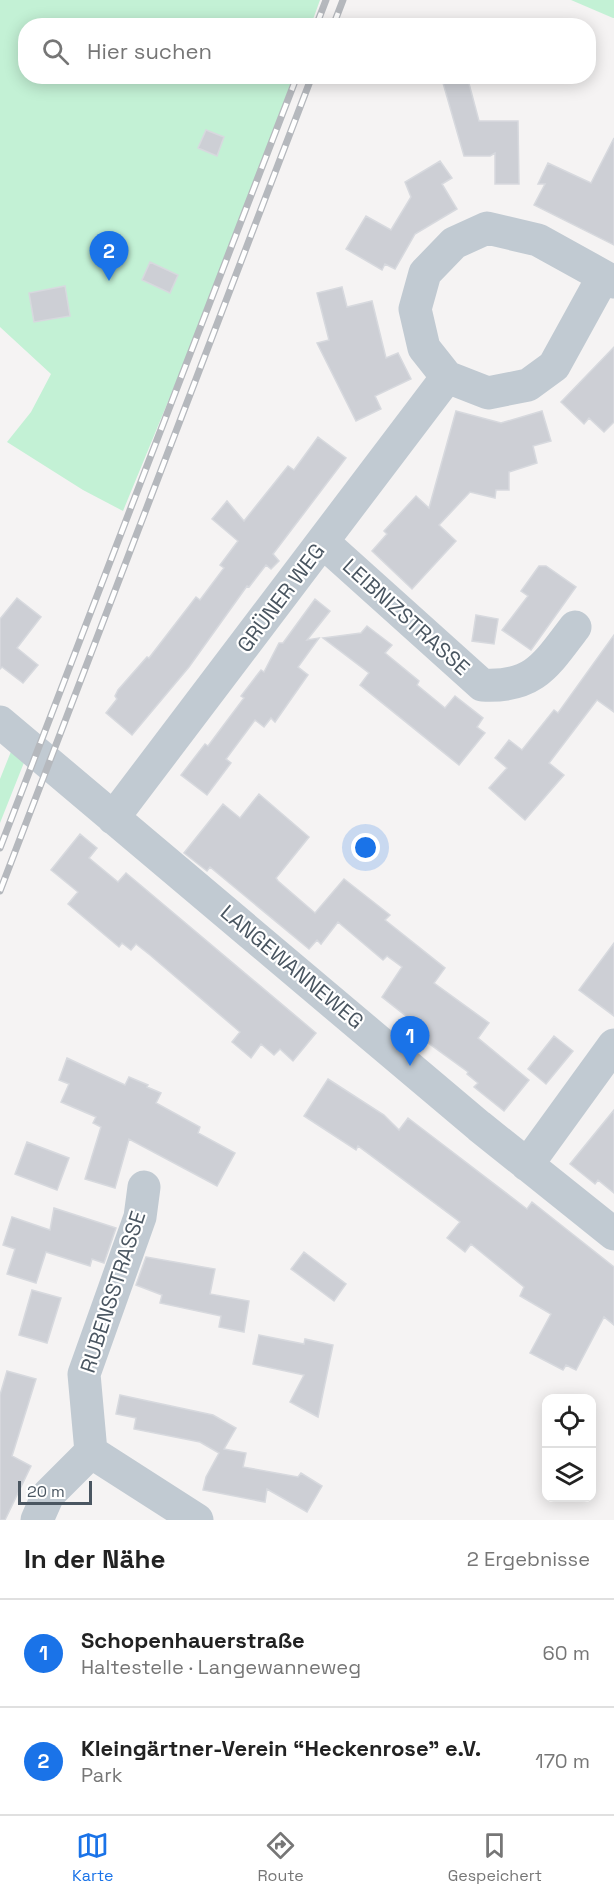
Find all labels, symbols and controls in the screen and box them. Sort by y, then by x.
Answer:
search box [18,18,596,84]
icon: search [39,35,72,68]
text: Hier suchen [87,37,212,65]
pin: 2 [90,232,128,281]
street label: GRÜNER WEG [231,538,330,658]
street label: LEIBNIZSTRASSE [337,552,476,681]
your location [351,833,380,862]
street label: LANGEWANNEWEG [215,899,370,1035]
pin: 1 [390,1016,430,1066]
street label: RUBENSSTRASSE [74,1208,151,1376]
map controls [542,1394,596,1502]
button: locate [542,1394,596,1448]
button: layers [542,1448,596,1502]
scale bar [18,1478,92,1506]
text: 20 m [27,1481,65,1502]
text: In der Nähe [24,1542,165,1576]
text: 2 Ergebnisse [467,1546,590,1572]
text: Schopenhauerstraße [81,1626,305,1654]
text: 1 [39,1640,48,1666]
text: 60 m [543,1640,590,1666]
text: Haltestelle · Langewanneweg [81,1654,361,1680]
text: Kleingärtner-Verein “Heckenrose” e.V. [81,1734,481,1762]
text: 2 [38,1748,49,1774]
text: 170 m [535,1748,590,1774]
text: Park [81,1762,123,1788]
tab: Karte [72,1829,114,1886]
tab: Route [257,1829,304,1886]
tab: Gespeichert [448,1829,542,1886]

